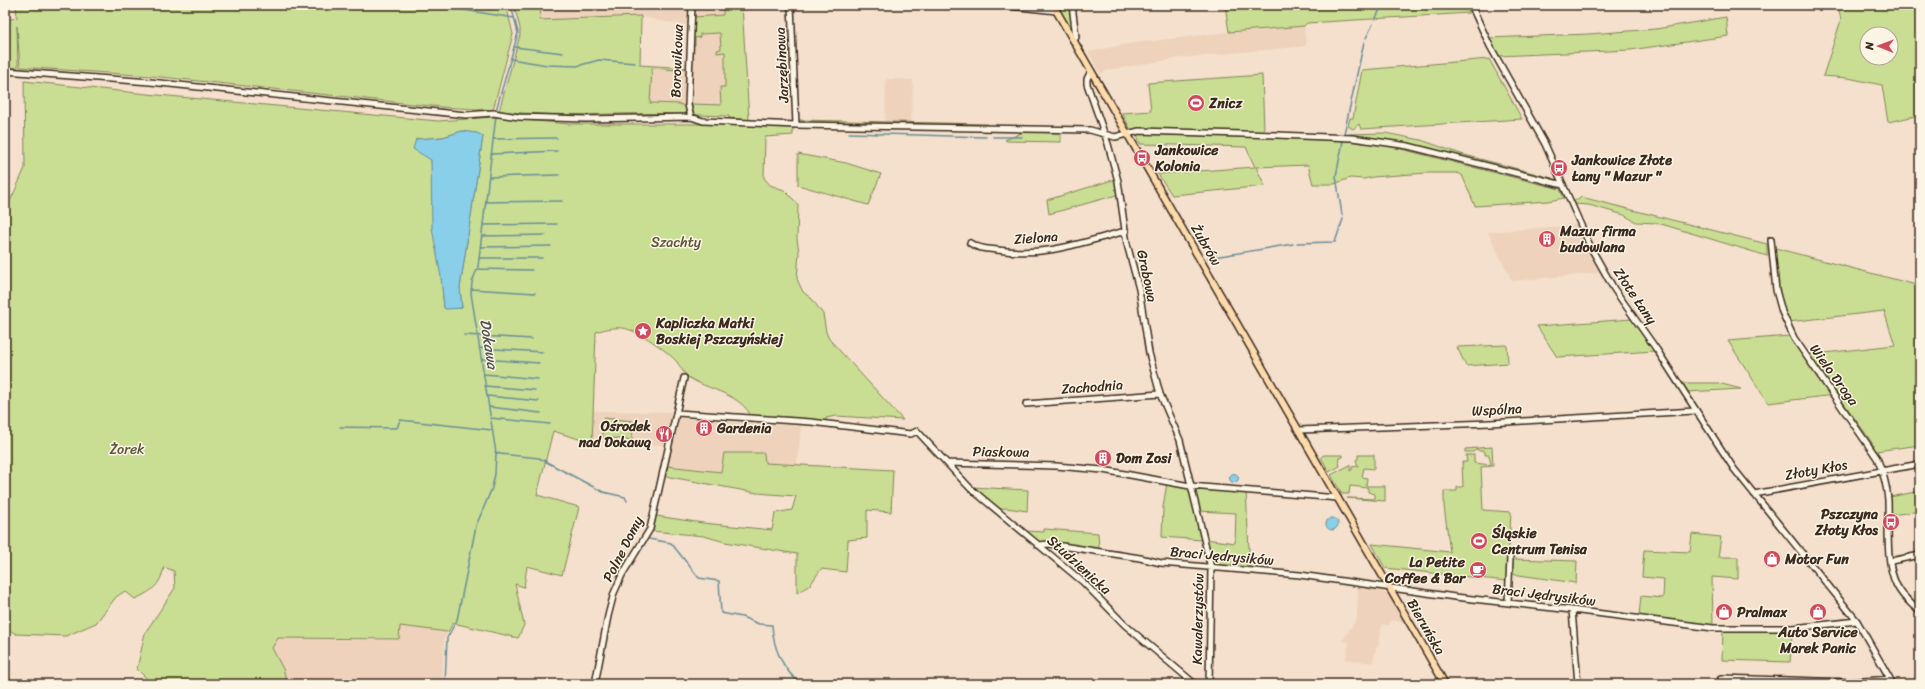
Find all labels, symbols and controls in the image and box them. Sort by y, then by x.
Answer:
street label: Borowikowa [663,23,691,98]
north arrow [1859,26,1899,66]
street label: Jarzębinowa [768,27,797,104]
text: N [1860,41,1879,51]
place label: Znicz [1208,91,1243,116]
sports icon: Znicz [1186,93,1206,113]
place label: Jankowice Kolonia [1154,138,1219,179]
bus stop icon: Jankowice Kolonia [1132,148,1152,168]
place label: Jankowice Złote Łany " Mazur " [1571,148,1672,189]
bus stop icon: Jankowice Złote Łany " Mazur " [1549,158,1569,178]
street label: Żubrów [1184,219,1228,271]
place label: Mazur firma budowlana [1559,219,1637,260]
street label: Zielona [1013,224,1059,252]
building icon: Mazur firma budowlana [1537,229,1557,249]
park label: Szachty [651,230,702,255]
street label: Grabowa [1129,248,1165,304]
street label: Złote Łany [1606,262,1664,331]
place label: Kapliczka Matki Boskiej Pszczyńskiej [655,311,783,352]
water label: Dokawa [472,317,506,372]
place icon: Kapliczka Matki Boskiej Pszczyńskiej [633,321,653,341]
street label: Wielo Droga [1803,339,1866,412]
street label: Zachodnia [1060,372,1124,402]
street label: Wspólna [1471,396,1523,424]
place label: Ośrodek nad Dokawą [578,414,652,455]
place label: Gardenia [716,416,772,441]
building icon: Gardenia [694,418,714,438]
restaurant icon: Ośrodek nad Dokawą [654,424,674,444]
park label: Żorek [109,437,145,462]
street label: Piaskowa [972,439,1030,465]
place label: Dom Zosi [1116,446,1173,471]
building icon: Dom Zosi [1093,448,1113,468]
street label: Złoty Kłos [1783,452,1849,488]
place label: Pszczyna Złoty Kłos [1814,502,1878,543]
street label: Polne Domy [596,511,651,586]
bus stop icon: Pszczyna Złoty Kłos [1881,512,1901,532]
place label: Śląskie Centrum Tenisa [1491,521,1588,562]
street label: Studzienicka [1041,529,1118,602]
sports icon: Śląskie Centrum Tenisa [1469,531,1489,551]
street label: Braci Jędrysików [1169,539,1275,573]
place label: Motor Fun [1784,547,1849,572]
shop icon: Motor Fun [1762,549,1782,569]
place label: La Petite Coffee & Bar [1384,550,1466,591]
cafe icon: La Petite Coffee & Bar [1468,560,1488,580]
street label: Kawalerzystów [1185,573,1211,665]
street label: Braci Jędrysików [1491,576,1597,614]
street label: Bieruńska [1400,594,1452,660]
place label: Pralmax [1737,600,1788,625]
shop icon: Pralmax [1714,602,1734,622]
shop icon: Auto Service Marek Panic [1808,602,1828,622]
place label: Auto Service Marek Panic [1777,620,1858,661]

